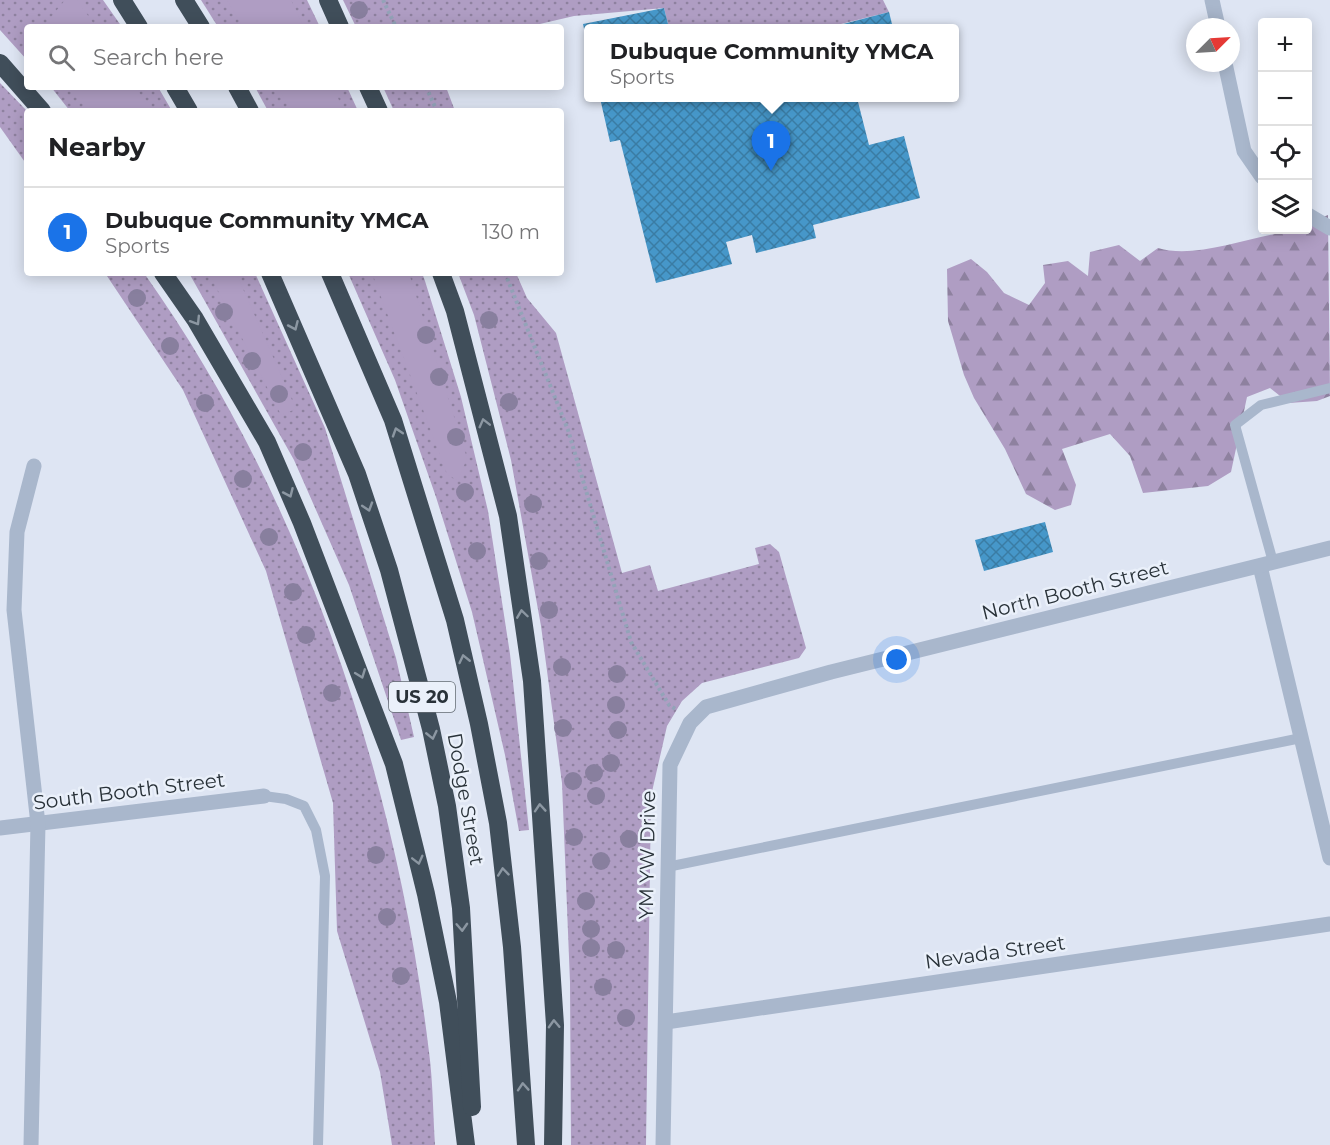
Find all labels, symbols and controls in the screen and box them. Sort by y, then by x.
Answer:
north arrow [1186,18,1240,72]
map controls [1258,18,1312,234]
button: + [1258,18,1312,72]
search box [24,24,564,90]
popup [584,24,959,102]
text: Dubuque Community YMCA [610,38,933,65]
icon: search [45,41,78,74]
text: Search here [93,44,224,71]
text: Sports [610,65,674,89]
button: − [1258,72,1312,126]
pin: 1 [752,122,790,171]
button: locate [1258,126,1312,180]
text: Nearby [48,131,145,163]
button: layers [1258,180,1312,234]
text: Dubuque Community YMCA [105,207,429,234]
text: 1 [64,220,71,244]
text: 130 m [482,220,540,244]
text: Sports [105,234,170,258]
one-way arrow [189,315,201,325]
one-way arrow [287,320,299,331]
one-way arrow [479,418,491,429]
one-way arrow [392,427,404,438]
one-way arrow [282,486,294,497]
one-way arrow [361,501,374,512]
street label: North Booth Street [979,555,1171,625]
one-way arrow [517,609,529,619]
your location [882,645,911,674]
one-way arrow [459,655,472,665]
one-way arrow [353,668,366,679]
road number: US 20 [389,682,455,712]
one-way arrow [424,730,437,740]
street label: Dodge Street [443,731,489,867]
street label: South Booth Street [32,767,226,815]
street label: YM YW Drive [634,790,660,920]
one-way arrow [534,803,547,812]
one-way arrow [410,855,423,865]
one-way arrow [497,867,510,876]
one-way arrow [455,923,468,932]
street label: Nevada Street [923,930,1067,974]
one-way arrow [548,1019,561,1028]
one-way arrow [516,1082,529,1091]

